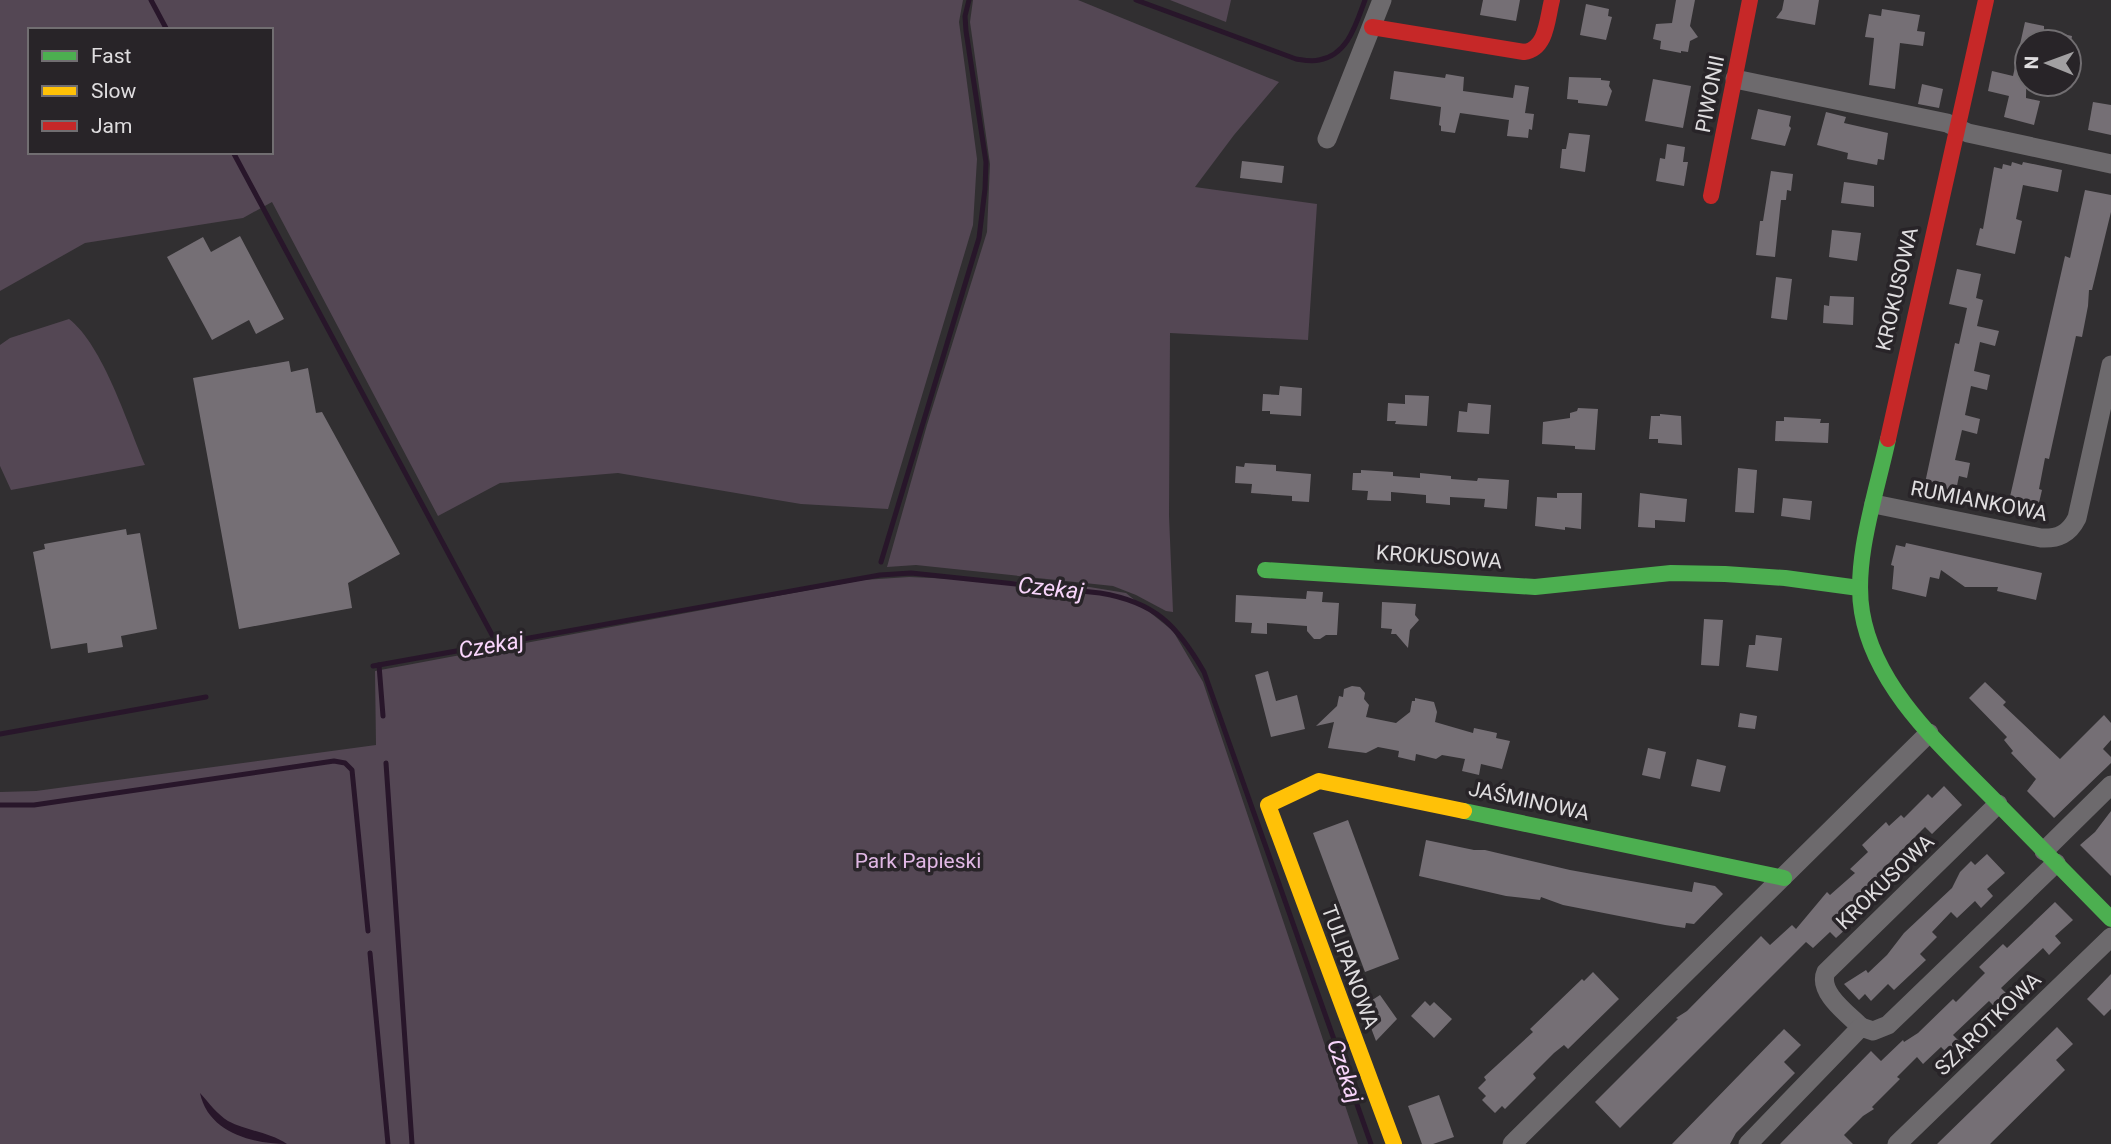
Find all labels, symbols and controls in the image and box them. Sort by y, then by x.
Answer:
legend [28,28,273,154]
north arrow [2013,28,2083,98]
text: Fast [91,44,132,68]
street label: PIWONII [1691,53,1729,135]
text: N [2020,56,2043,70]
text: Slow [91,79,137,103]
text: Jam [91,114,132,138]
street label: KROKUSOWA [1871,225,1923,353]
street label: RUMIANKOWA [1909,476,2050,526]
street label: KROKUSOWA [1375,541,1503,573]
water label: Czekaj [1017,572,1086,605]
water label: Czekaj [456,626,527,665]
street label: JAŚMINOWA [1466,776,1592,826]
street label: KROKUSOWA [1831,829,1939,934]
park label: Park Papieski [855,849,981,873]
street label: TULIPANOWA [1316,902,1384,1032]
street label: SZAROTKOWA [1930,967,2046,1080]
water label: Czekaj [1321,1036,1368,1107]

